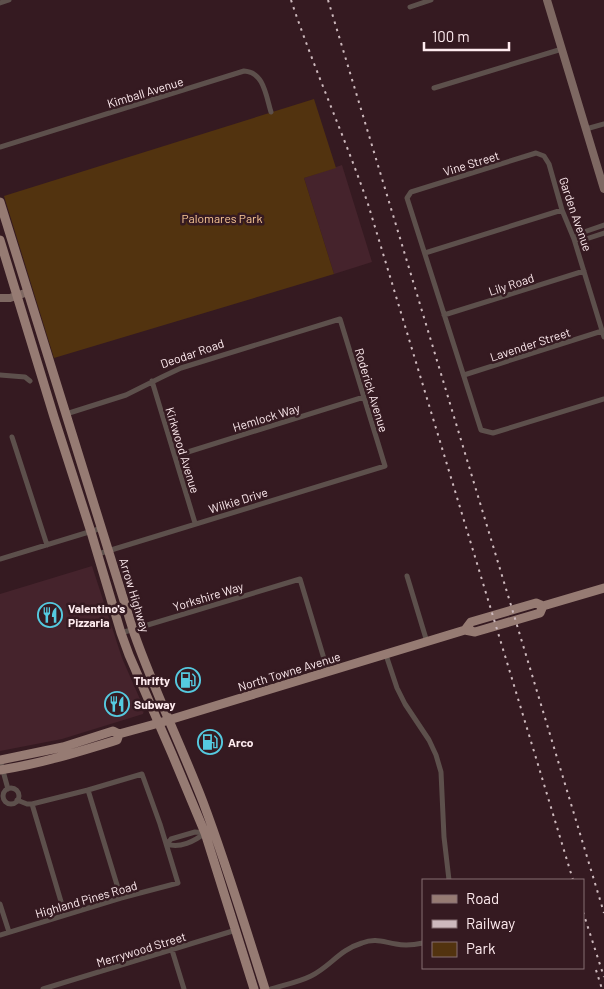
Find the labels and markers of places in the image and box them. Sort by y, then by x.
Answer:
place label: Valentino's Pizzaria [68,601,125,629]
restaurant icon: Valentino's Pizzaria [37,602,63,628]
fuel station icon: Thrifty [175,667,201,693]
place label: Thrifty [134,673,170,687]
restaurant icon: Subway [104,691,130,717]
place label: Subway [134,697,176,711]
fuel station icon: Arco [197,729,223,755]
place label: Arco [228,735,254,749]

